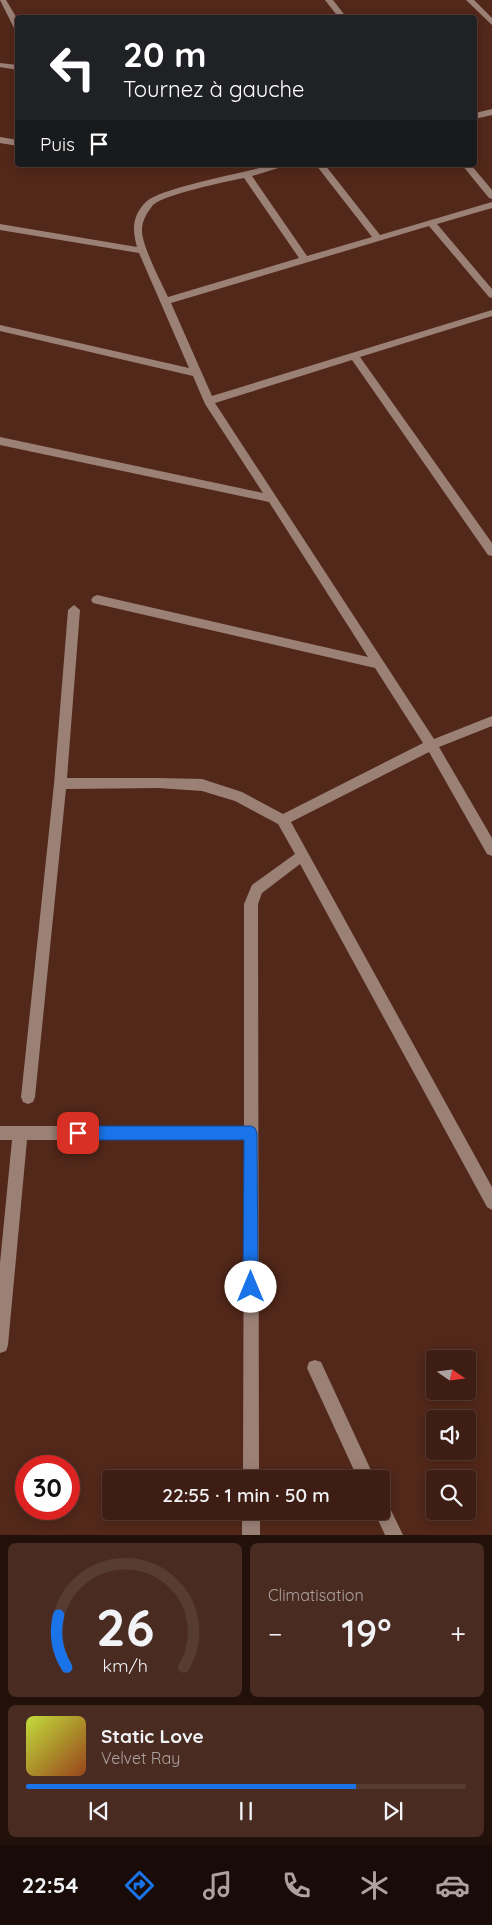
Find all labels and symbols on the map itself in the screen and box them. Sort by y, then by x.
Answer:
pin [57,1112,99,1154]
position arrow [224,1260,276,1312]
north arrow [426,1350,476,1400]
speed limit sign: 30 [15,1455,80,1520]

